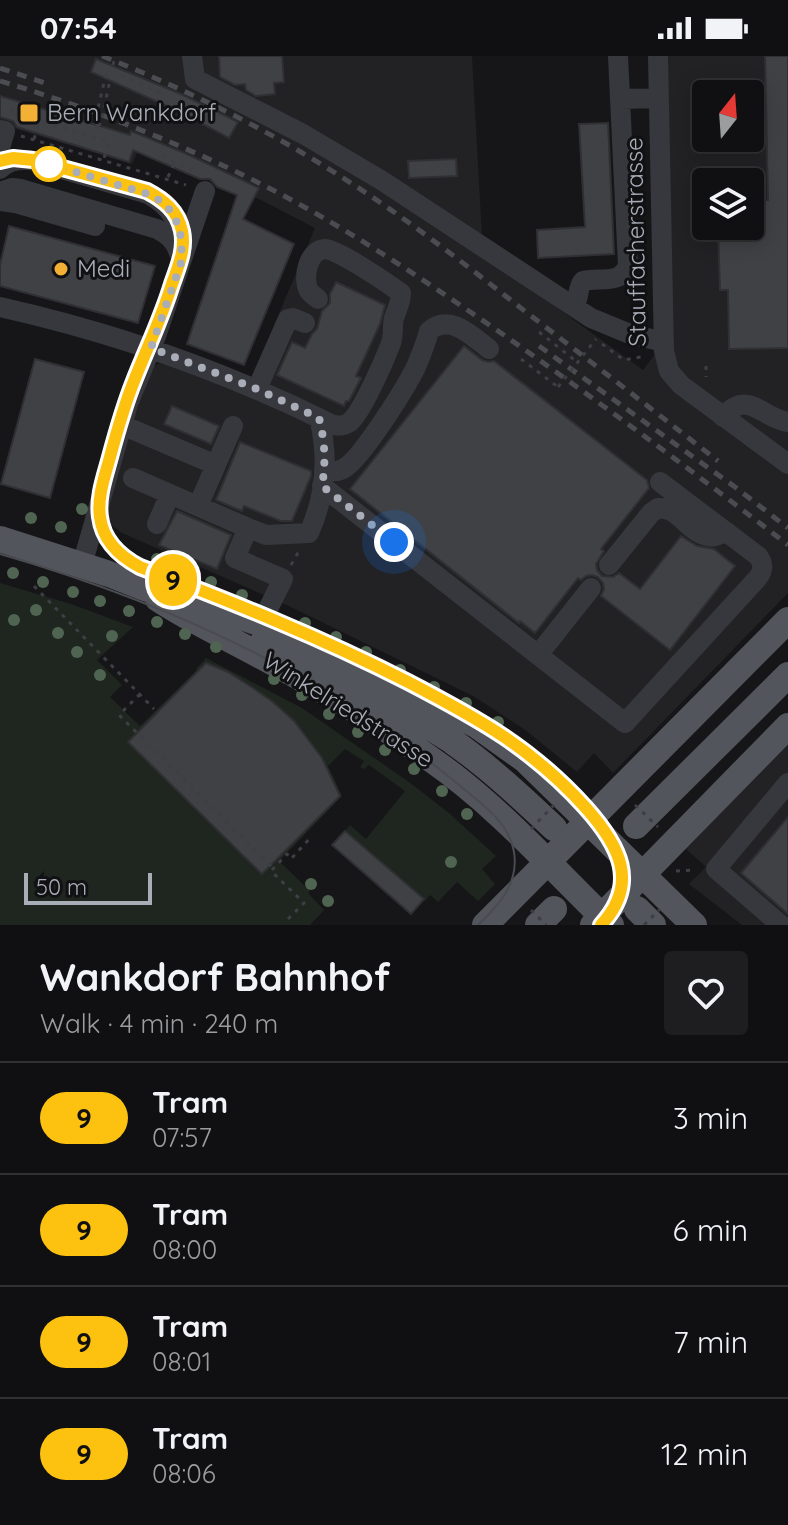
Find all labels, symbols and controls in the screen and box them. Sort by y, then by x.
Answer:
text: 07:54 [40,9,117,47]
north arrow [692,80,764,152]
map controls [692,80,764,240]
place label: Bern Wankdorf [47,97,217,127]
marker: Bern Wankdorf [18,102,40,124]
street label: Stauffacherstrasse [618,137,652,347]
unlabelled marker [32,147,66,181]
button: layers [692,168,764,240]
place label: Medi [77,253,130,283]
marker: Medi [52,260,70,278]
your location [374,522,414,562]
line badge: 9 [147,554,199,606]
text: 9 [165,562,181,597]
street label: Winkelriedstrasse [258,645,439,774]
scale bar [24,869,152,905]
text: 50 m [36,873,87,901]
button: heart [664,951,748,1035]
text: Wankdorf Bahnhof [40,953,390,1001]
text: Walk · 4 min · 240 m [40,1007,278,1040]
text: Tram [152,1083,228,1121]
text: 3 min [673,1099,748,1137]
text: 9 [76,1100,92,1135]
text: 07:57 [152,1121,212,1154]
text: Tram [152,1195,228,1233]
text: 6 min [673,1211,748,1249]
text: 9 [76,1212,92,1247]
text: 08:00 [152,1233,217,1266]
text: Tram [152,1307,228,1345]
text: 7 min [673,1323,748,1361]
text: 9 [76,1324,92,1359]
text: 08:01 [152,1345,211,1378]
text: Tram [152,1419,228,1457]
text: 12 min [661,1435,748,1473]
text: 9 [76,1436,92,1471]
text: 08:06 [152,1457,216,1490]

